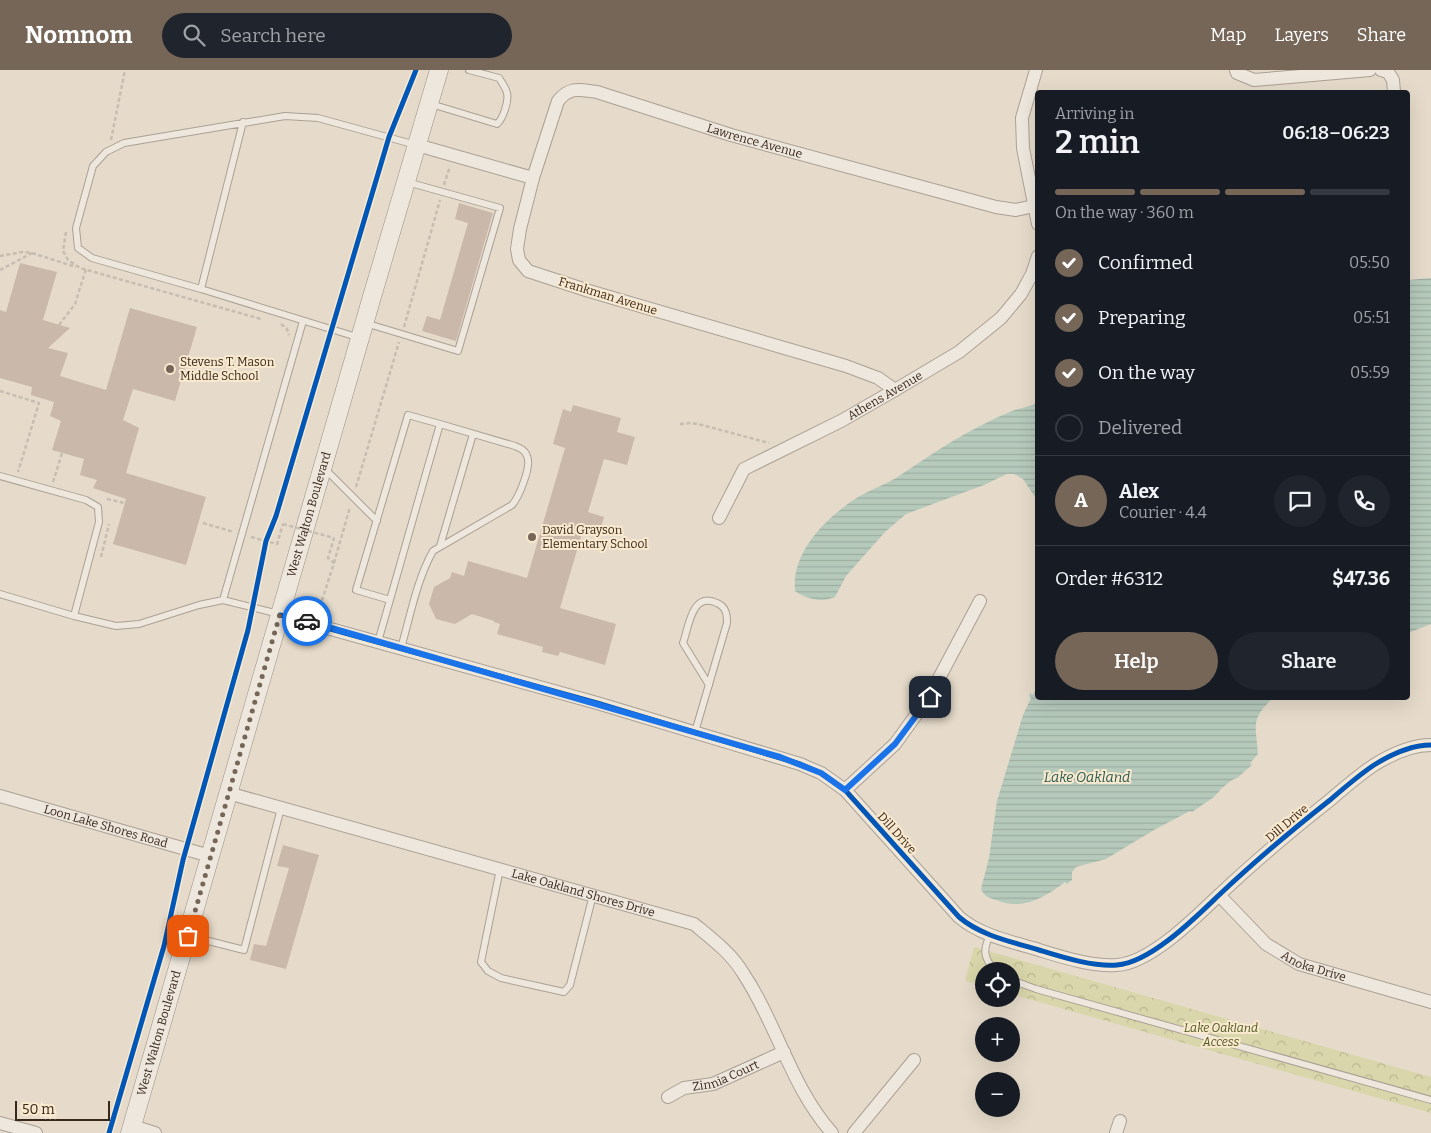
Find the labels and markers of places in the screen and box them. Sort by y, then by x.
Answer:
place label: Stevens T. Mason Middle School [180,355,275,383]
marker: Stevens T. Mason Middle School [164,363,176,375]
place label: David Grayson Elementary School [542,523,648,551]
marker: David Grayson Elementary School [526,531,538,543]
pin [909,676,951,718]
pin [167,915,209,957]

